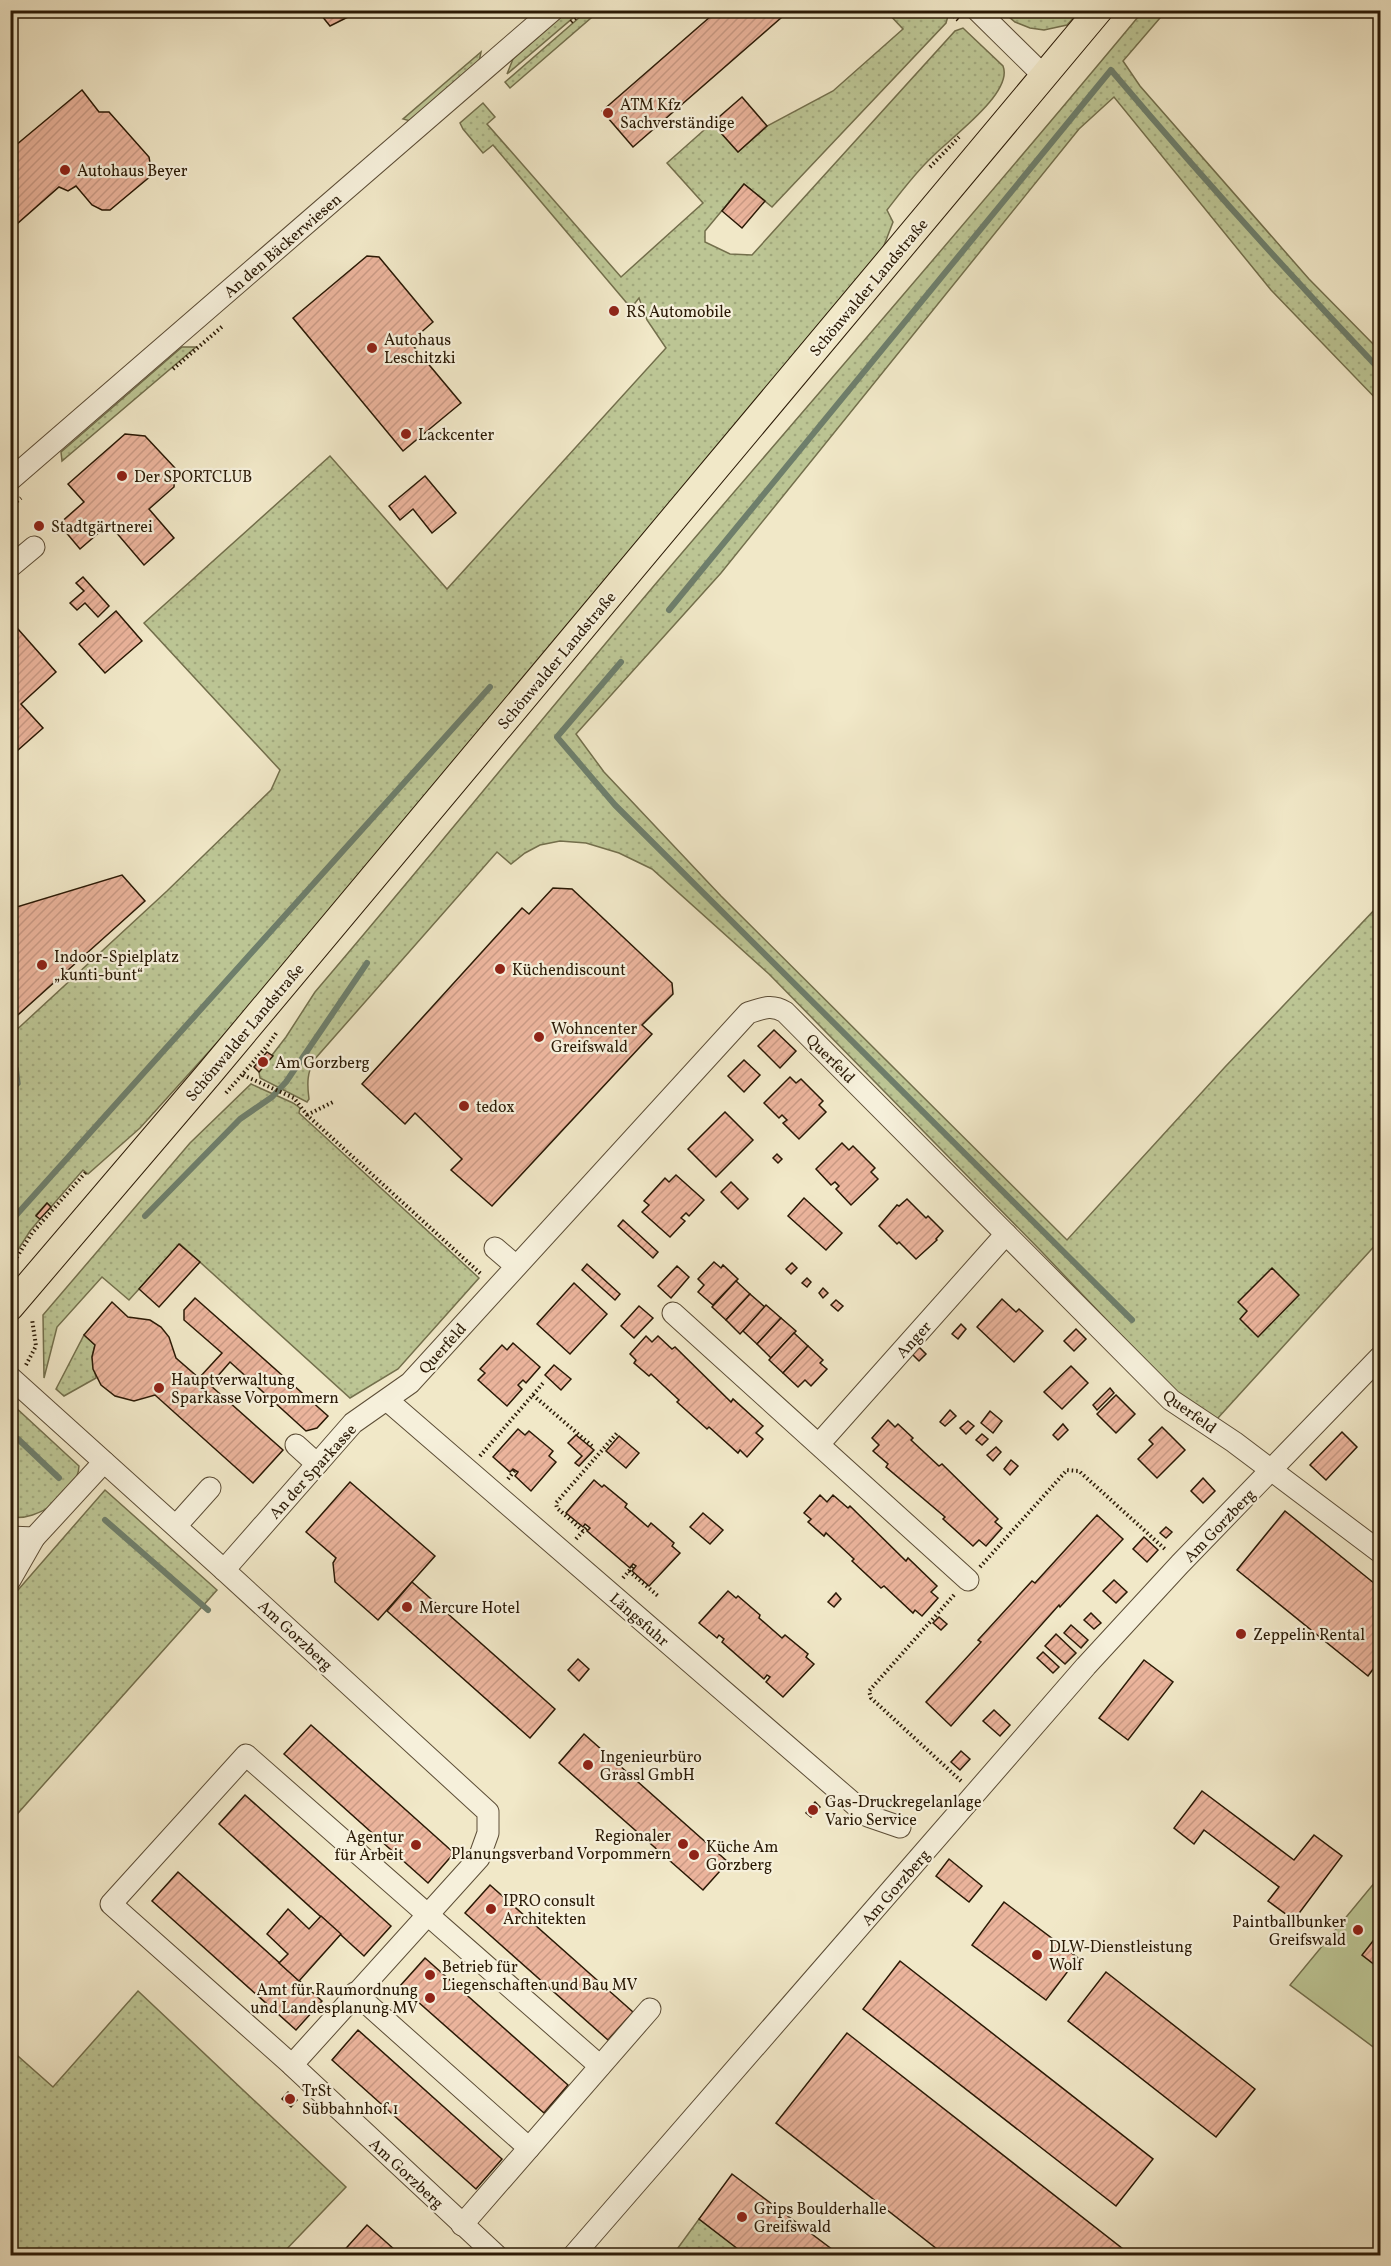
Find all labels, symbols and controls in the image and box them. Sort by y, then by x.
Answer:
place label: ATM Kfz Sachverständige [620,95,735,135]
marker: ATM Kfz Sachverständige [601,106,615,120]
place label: Autohaus Beyer [77,161,188,183]
marker: Autohaus Beyer [58,163,72,177]
street label: An den Bäckerwiesen [220,189,347,304]
street label: Schönwalder Landstraße [805,215,934,362]
place label: RS Automobile [626,302,731,324]
marker: RS Automobile [607,304,621,318]
place label: Autohaus Leschitzki [384,330,456,370]
marker: Autohaus Leschitzki [365,341,379,355]
place label: Lackcenter [418,425,494,447]
marker: Lackcenter [399,427,413,441]
place label: Der SPORTCLUB [134,467,252,489]
marker: Der SPORTCLUB [115,469,129,483]
place label: Stadtgärtnerei [51,517,153,539]
marker: Stadtgärtnerei [32,519,46,533]
street label: Schönwalder Landstraße [493,588,622,735]
place label: Indoor-Spielplatz „kunti-bunt“ [54,947,179,987]
marker: Indoor-Spielplatz „kunti-bunt“ [35,958,49,972]
street label: Schönwalder Landstraße [181,960,310,1107]
place label: Küchendiscount [512,960,626,982]
marker: Küchendiscount [493,962,507,976]
place label: Wohncenter Greifswald [551,1019,638,1059]
marker: Wohncenter Greifswald [532,1030,546,1044]
street label: Querfeld [800,1030,859,1089]
place label: Am Gorzberg [275,1053,370,1075]
marker: Am Gorzberg [256,1055,270,1069]
place label: tedox [476,1097,515,1119]
marker: tedox [457,1099,471,1113]
street label: Anger [892,1317,937,1364]
street label: Querfeld [415,1319,472,1380]
place label: Hauptverwaltung Sparkasse Vorpommern [171,1370,339,1410]
marker: Hauptverwaltung Sparkasse Vorpommern [152,1381,166,1395]
street label: Querfeld [1157,1386,1220,1440]
street label: An der Sparkasse [265,1420,362,1525]
street label: Am Gorzberg [1180,1485,1261,1568]
street label: Längsfuhr [604,1589,673,1653]
street label: Am Gorzberg [252,1596,337,1677]
place label: Mercure Hotel [419,1598,520,1620]
marker: Mercure Hotel [400,1600,414,1614]
place label: Zeppelin Rental [1253,1625,1365,1647]
marker: Zeppelin Rental [1234,1627,1248,1641]
place label: Ingenieurbüro Grassl GmbH [600,1747,702,1787]
marker: Ingenieurbüro Grassl GmbH [581,1758,595,1772]
place label: Gas-Druckregelanlage Vario Service [825,1792,981,1832]
marker: Gas-Druckregelanlage Vario Service [806,1803,820,1817]
place label: Regionaler Planungsverband Vorpommern [451,1826,671,1866]
place label: Agentur für Arbeit [335,1827,404,1867]
marker: Regionaler Planungsverband Vorpommern [676,1837,690,1851]
place label: Küche Am Gorzberg [706,1837,778,1877]
marker: Agentur für Arbeit [409,1838,423,1852]
street label: Am Gorzberg [857,1845,936,1931]
marker: Küche Am Gorzberg [687,1848,701,1862]
place label: IPRO consult Architekten [503,1891,596,1931]
marker: IPRO consult Architekten [484,1902,498,1916]
place label: Paintballbunker Greifswald [1232,1912,1346,1952]
marker: Paintballbunker Greifswald [1351,1923,1365,1937]
place label: DLW-Dienstleistung Wolf [1049,1937,1192,1977]
marker: DLW-Dienstleistung Wolf [1030,1948,1044,1962]
place label: Betrieb für Liegenschaften und Bau MV [442,1957,638,1997]
marker: Betrieb für Liegenschaften und Bau MV [423,1968,437,1982]
place label: Amt für Raumordnung und Landesplanung MV [250,1980,418,2020]
marker: Amt für Raumordnung und Landesplanung MV [423,1991,437,2005]
place label: TrSt Sübbahnhof 1 [302,2081,399,2121]
marker: TrSt Sübbahnhof 1 [283,2092,297,2106]
street label: Am Gorzberg [363,2134,448,2215]
place label: Grips Boulderhalle Greifswald [754,2199,887,2239]
marker: Grips Boulderhalle Greifswald [735,2210,749,2224]

